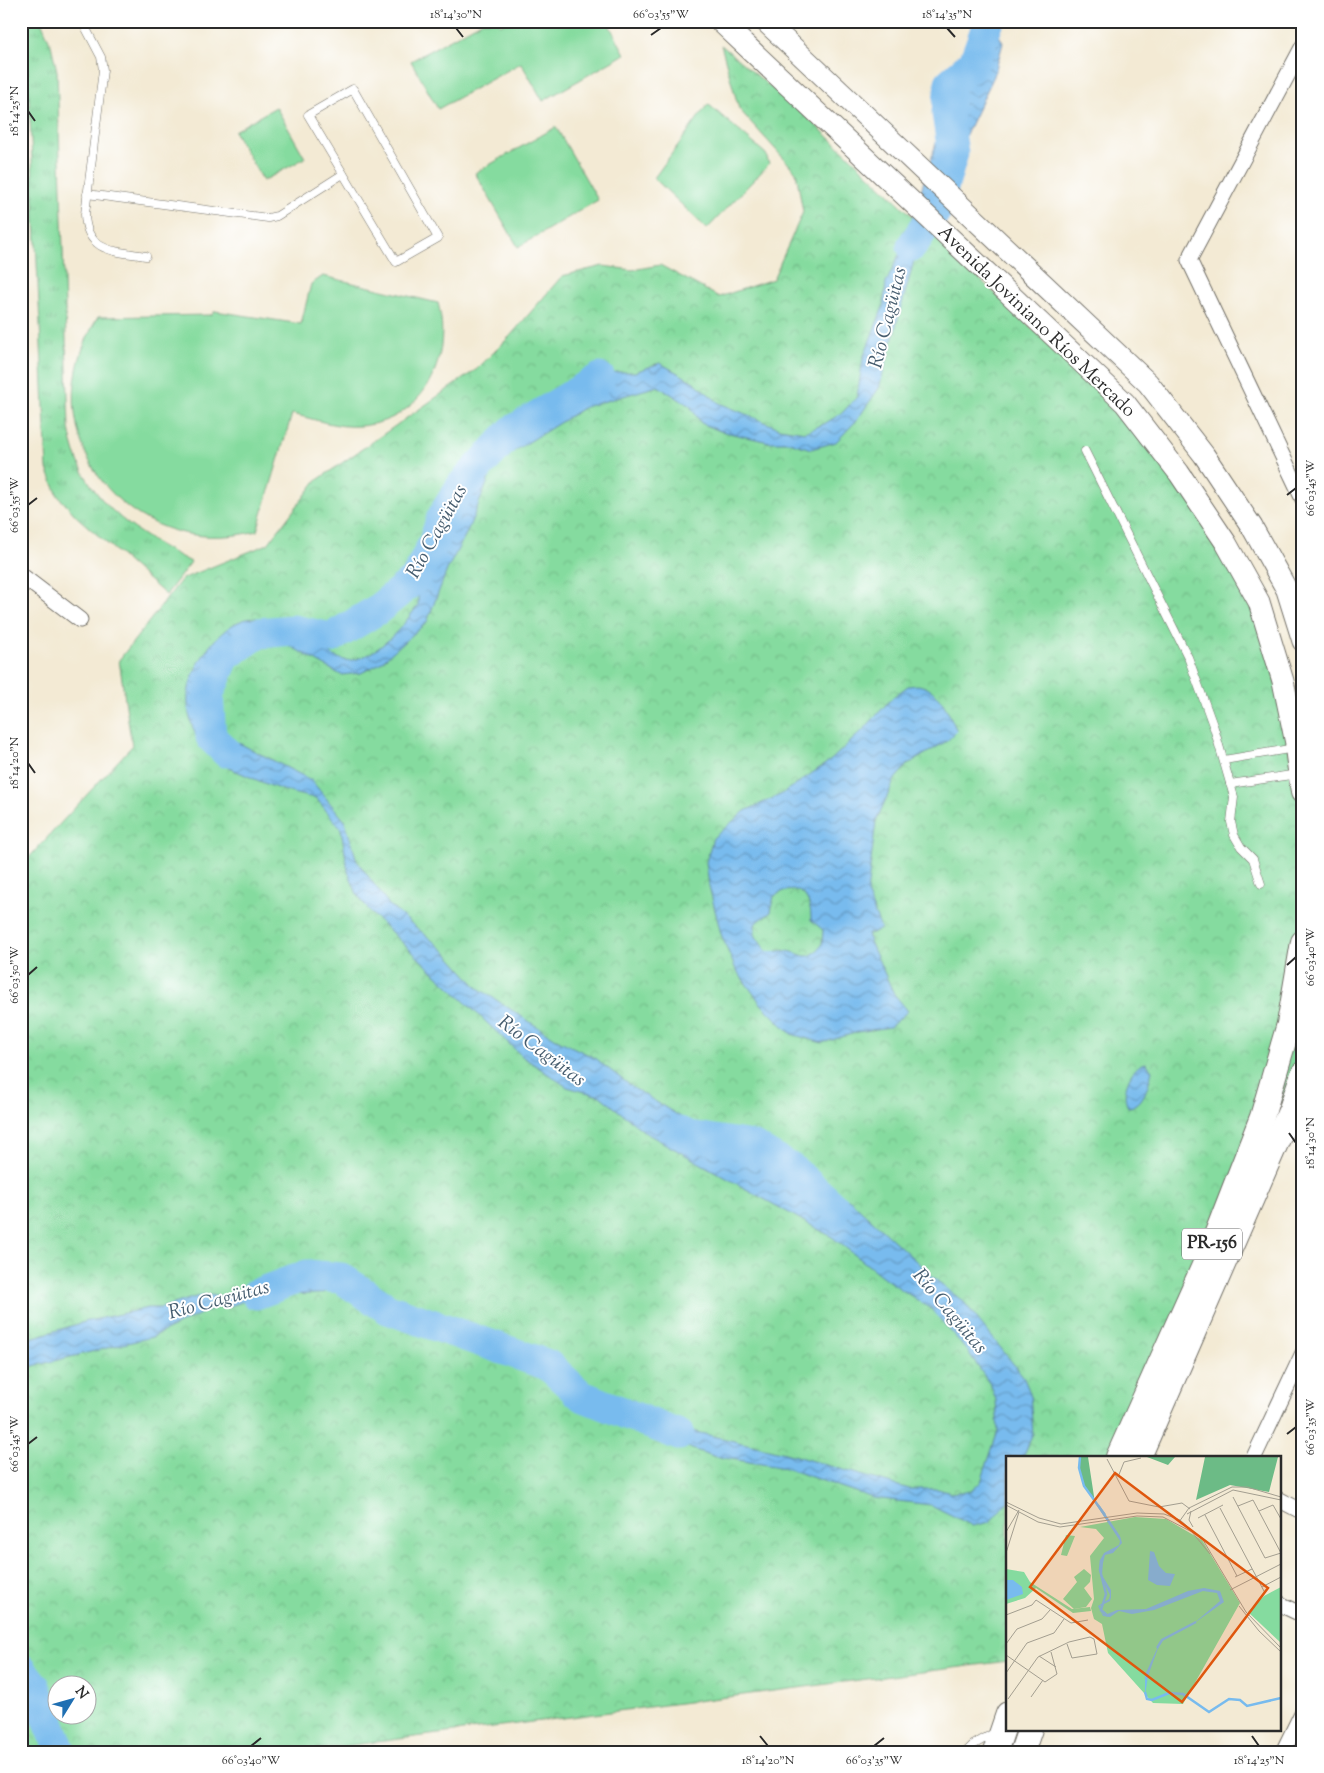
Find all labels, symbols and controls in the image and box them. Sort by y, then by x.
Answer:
text: 18°14'30"N [430,6,482,24]
text: 66°03'55"W [633,6,690,24]
text: 18°14'35"N [922,6,972,24]
text: 18°14'25"N [6,85,24,136]
street label: Avenida Joviniano Ríos Mercado [931,220,1141,424]
water label: Río Cagüitas [862,264,916,372]
text: 66°03'45"W [1302,459,1320,516]
text: 66°03'55"W [6,476,24,533]
water label: Río Cagüitas [400,479,476,584]
text: 18°14'20"N [6,736,24,789]
text: 66°03'40"W [1302,927,1320,986]
text: 66°03'50"W [6,946,24,1004]
water label: Río Cagüitas [491,1009,591,1095]
text: 18°14'30"N [1302,1117,1320,1169]
road number: PR-156 [1182,1228,1242,1260]
water label: Río Cagüitas [905,1263,994,1361]
water label: Río Cagüitas [165,1274,273,1328]
text: 66°03'35"W [1302,1398,1320,1455]
text: 66°03'45"W [6,1415,24,1472]
inset map [1006,1456,1282,1730]
north arrow [48,1676,98,1726]
text: N [69,1683,92,1704]
text: 66°03'40"W [222,1752,281,1770]
text: 18°14'20"N [742,1752,795,1770]
text: 66°03'35"W [846,1752,903,1770]
text: 18°14'25"N [1234,1752,1285,1770]

